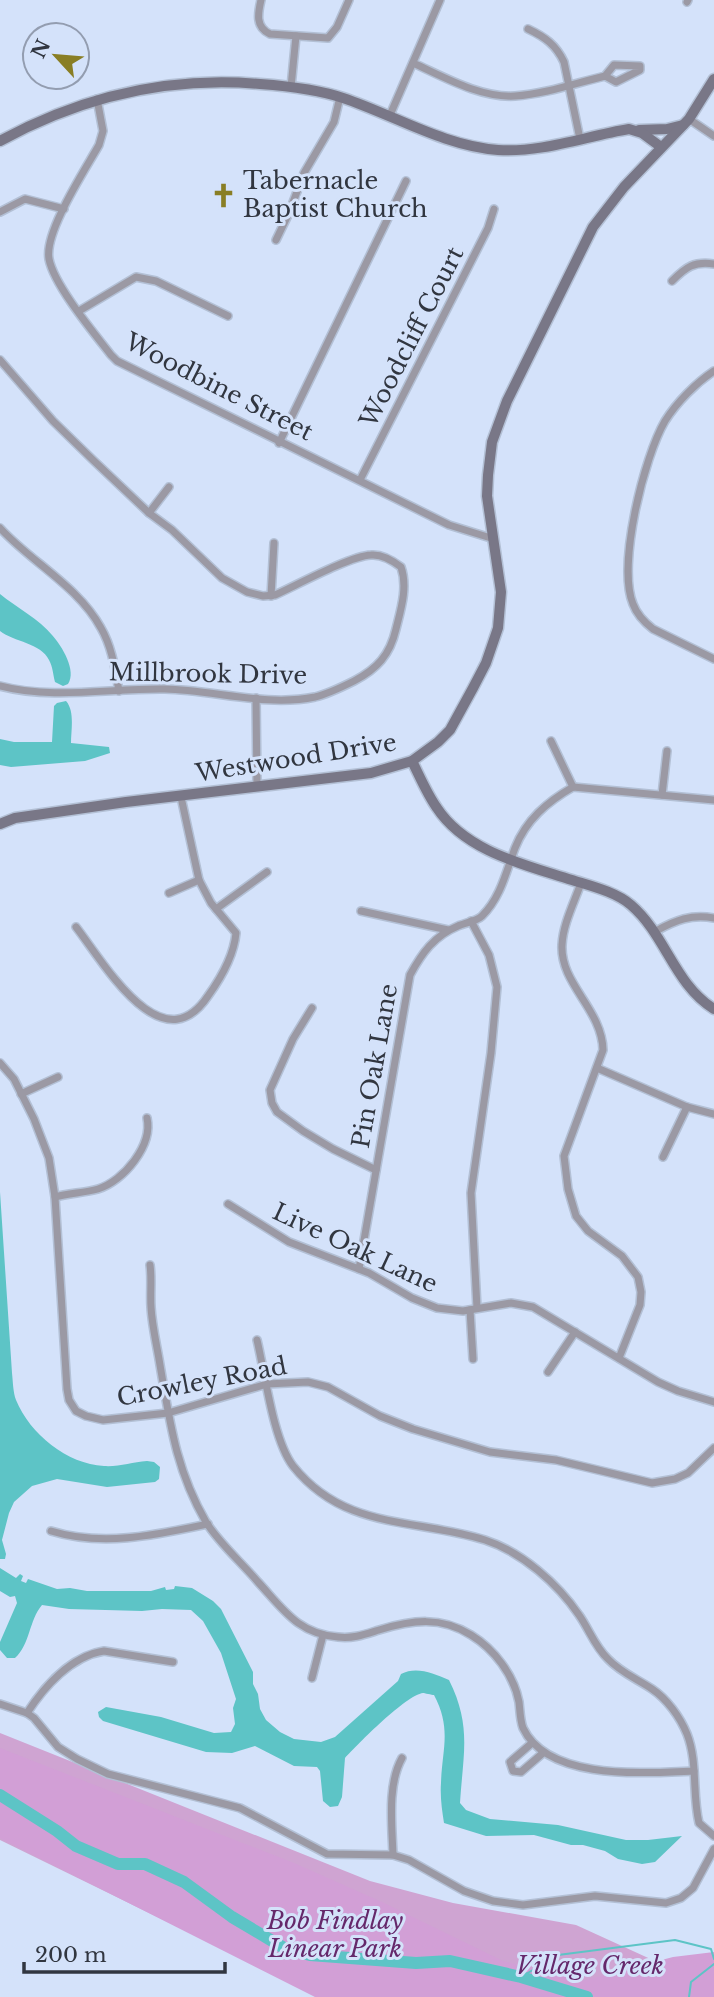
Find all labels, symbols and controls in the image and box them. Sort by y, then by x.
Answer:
north arrow [21,21,91,91]
text: N [27,36,55,62]
place label: Tabernacle Baptist Church [243,166,428,223]
church icon: Tabernacle Baptist Church [209,181,237,209]
street label: Woodcliff Court [353,242,470,433]
street label: Woodbine Street [119,326,318,447]
street label: Millbrook Drive [109,657,307,690]
street label: Westwood Drive [192,727,399,788]
street label: Pin Oak Lane [346,982,403,1150]
street label: Live Oak Lane [268,1197,442,1298]
street label: Crowley Road [114,1351,289,1412]
park label: Bob Findlay Linear Park [266,1906,404,1963]
scale bar [24,1930,226,1974]
text: 200 m [35,1942,107,1968]
park label: Village Creek [516,1951,664,1980]

